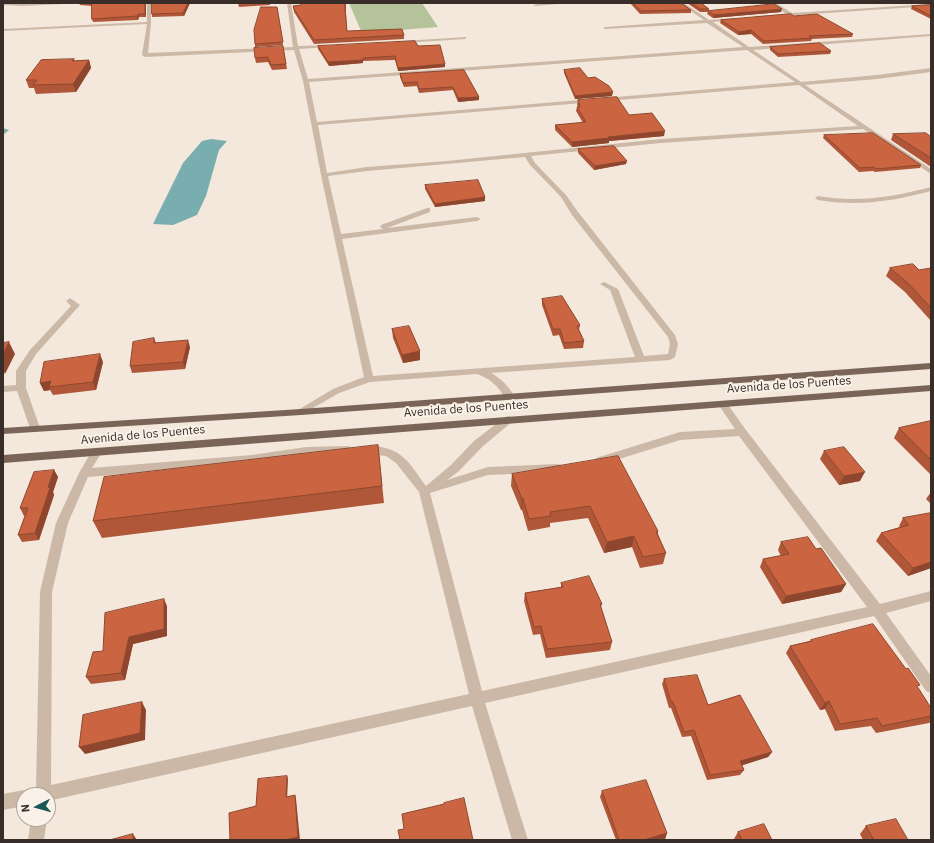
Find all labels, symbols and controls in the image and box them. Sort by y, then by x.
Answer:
street label: Avenida de los Puentes [726,373,852,397]
street label: Avenida de los Puentes [403,397,529,421]
street label: Avenida de los Puentes [80,422,206,448]
north arrow [16,787,56,827]
text: N [18,803,32,813]

